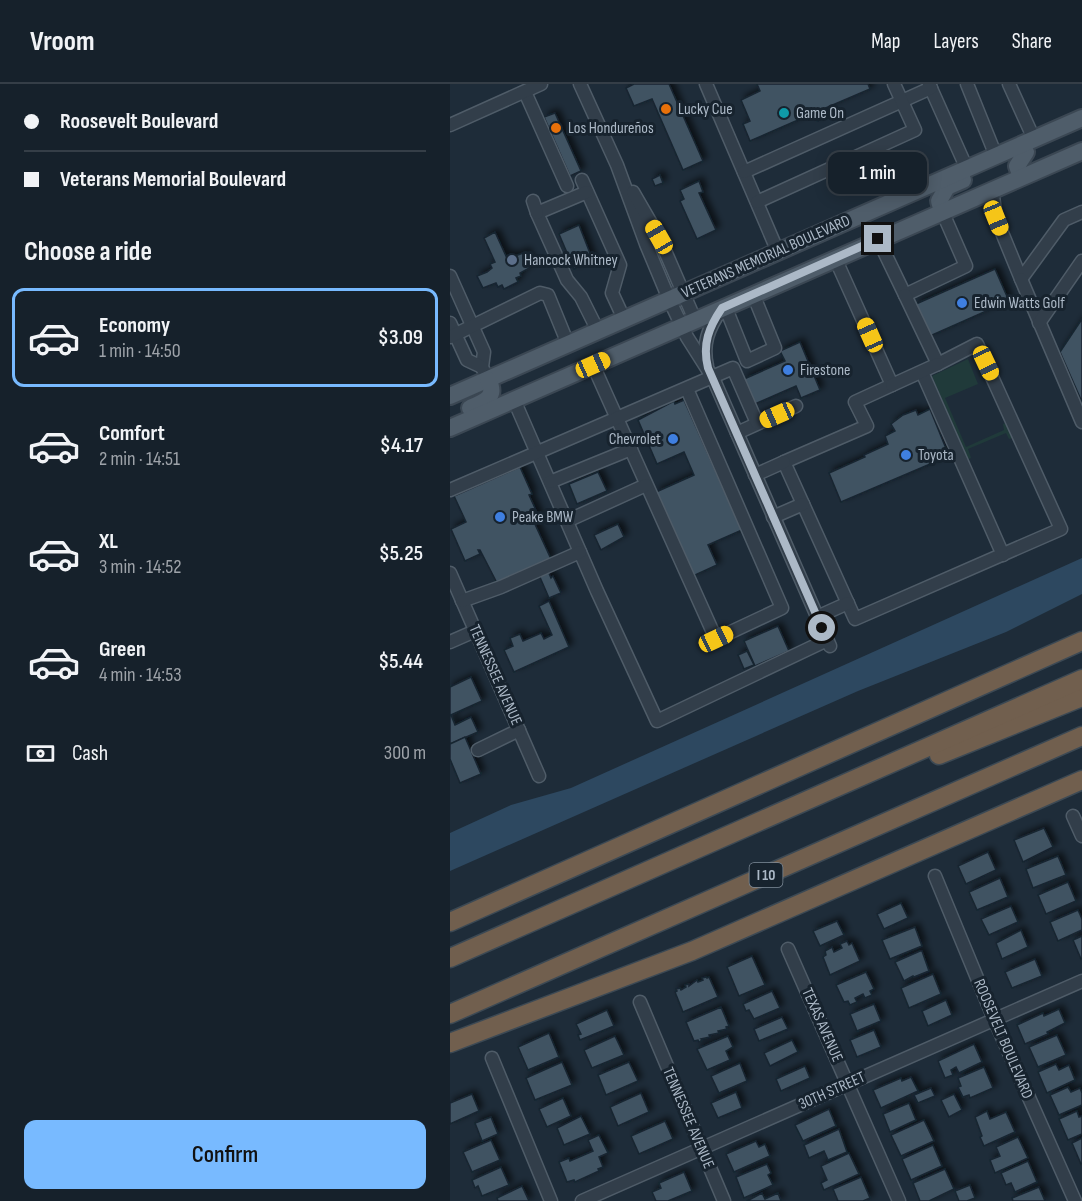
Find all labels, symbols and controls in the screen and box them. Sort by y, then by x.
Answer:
text: Vroom [30,25,94,58]
text: Map [871,29,900,54]
text: Layers [933,29,979,54]
text: Share [1012,29,1052,54]
place label: Lucky Cue [678,100,733,119]
marker: Lucky Cue [659,102,673,116]
place label: Game On [796,104,844,123]
marker: Game On [777,106,791,120]
text: Roosevelt Boulevard [60,108,218,135]
place label: Los Hondureños [568,119,654,138]
marker: Los Hondureños [549,121,563,135]
callout: 1 min [828,152,928,194]
text: 1 min [859,161,896,185]
text: Veterans Memorial Boulevard [60,166,286,193]
car [981,198,1011,238]
street label: VETERANS MEMORIAL BOULEVARD [679,211,853,303]
car [642,217,676,257]
route end [864,225,891,252]
text: Choose a ride [24,236,152,268]
place label: Hancock Whitney [524,251,618,270]
marker: Hancock Whitney [505,253,519,267]
place label: Edwin Watts Golf [974,294,1065,313]
marker: Edwin Watts Golf [955,296,969,310]
icon: car [27,311,81,365]
text: Economy [99,312,170,339]
car [854,315,886,355]
text: $3.09 [378,324,423,351]
text: 1 min · 14:50 [99,339,181,363]
car [970,343,1002,383]
car [573,349,613,381]
place label: Firestone [800,361,850,380]
marker: Firestone [781,363,795,377]
car [757,399,797,431]
icon: car [27,419,81,473]
text: Comfort [99,420,165,447]
place label: Chevrolet [609,430,661,449]
text: $4.17 [380,432,423,459]
marker: Chevrolet [666,432,680,446]
place label: Toyota [918,446,954,465]
text: 2 min · 14:51 [99,447,180,471]
marker: Toyota [899,448,913,462]
place label: Peake BMW [512,508,574,527]
marker: Peake BMW [493,510,507,524]
icon: car [27,527,81,581]
text: XL [99,528,118,555]
text: $5.25 [379,540,423,567]
text: 3 min · 14:52 [99,555,181,579]
route start [808,614,835,641]
street label: TENNESSEE AVENUE [464,622,526,728]
car [696,623,736,655]
icon: car [27,635,81,689]
text: Green [99,636,146,663]
text: $5.44 [378,648,423,675]
text: 4 min · 14:53 [99,663,182,687]
icon: cash [24,737,57,770]
text: Cash [72,740,108,767]
text: 300 m [384,741,426,765]
road number: I 10 [750,863,782,887]
street label: ROOSEVELT BOULEVARD [969,976,1037,1102]
street label: TEXAS AVENUE [797,985,847,1065]
street label: TENNESSEE AVENUE [658,1065,718,1171]
street label: 30TH STREET [796,1068,869,1114]
button: Confirm [24,1120,426,1189]

